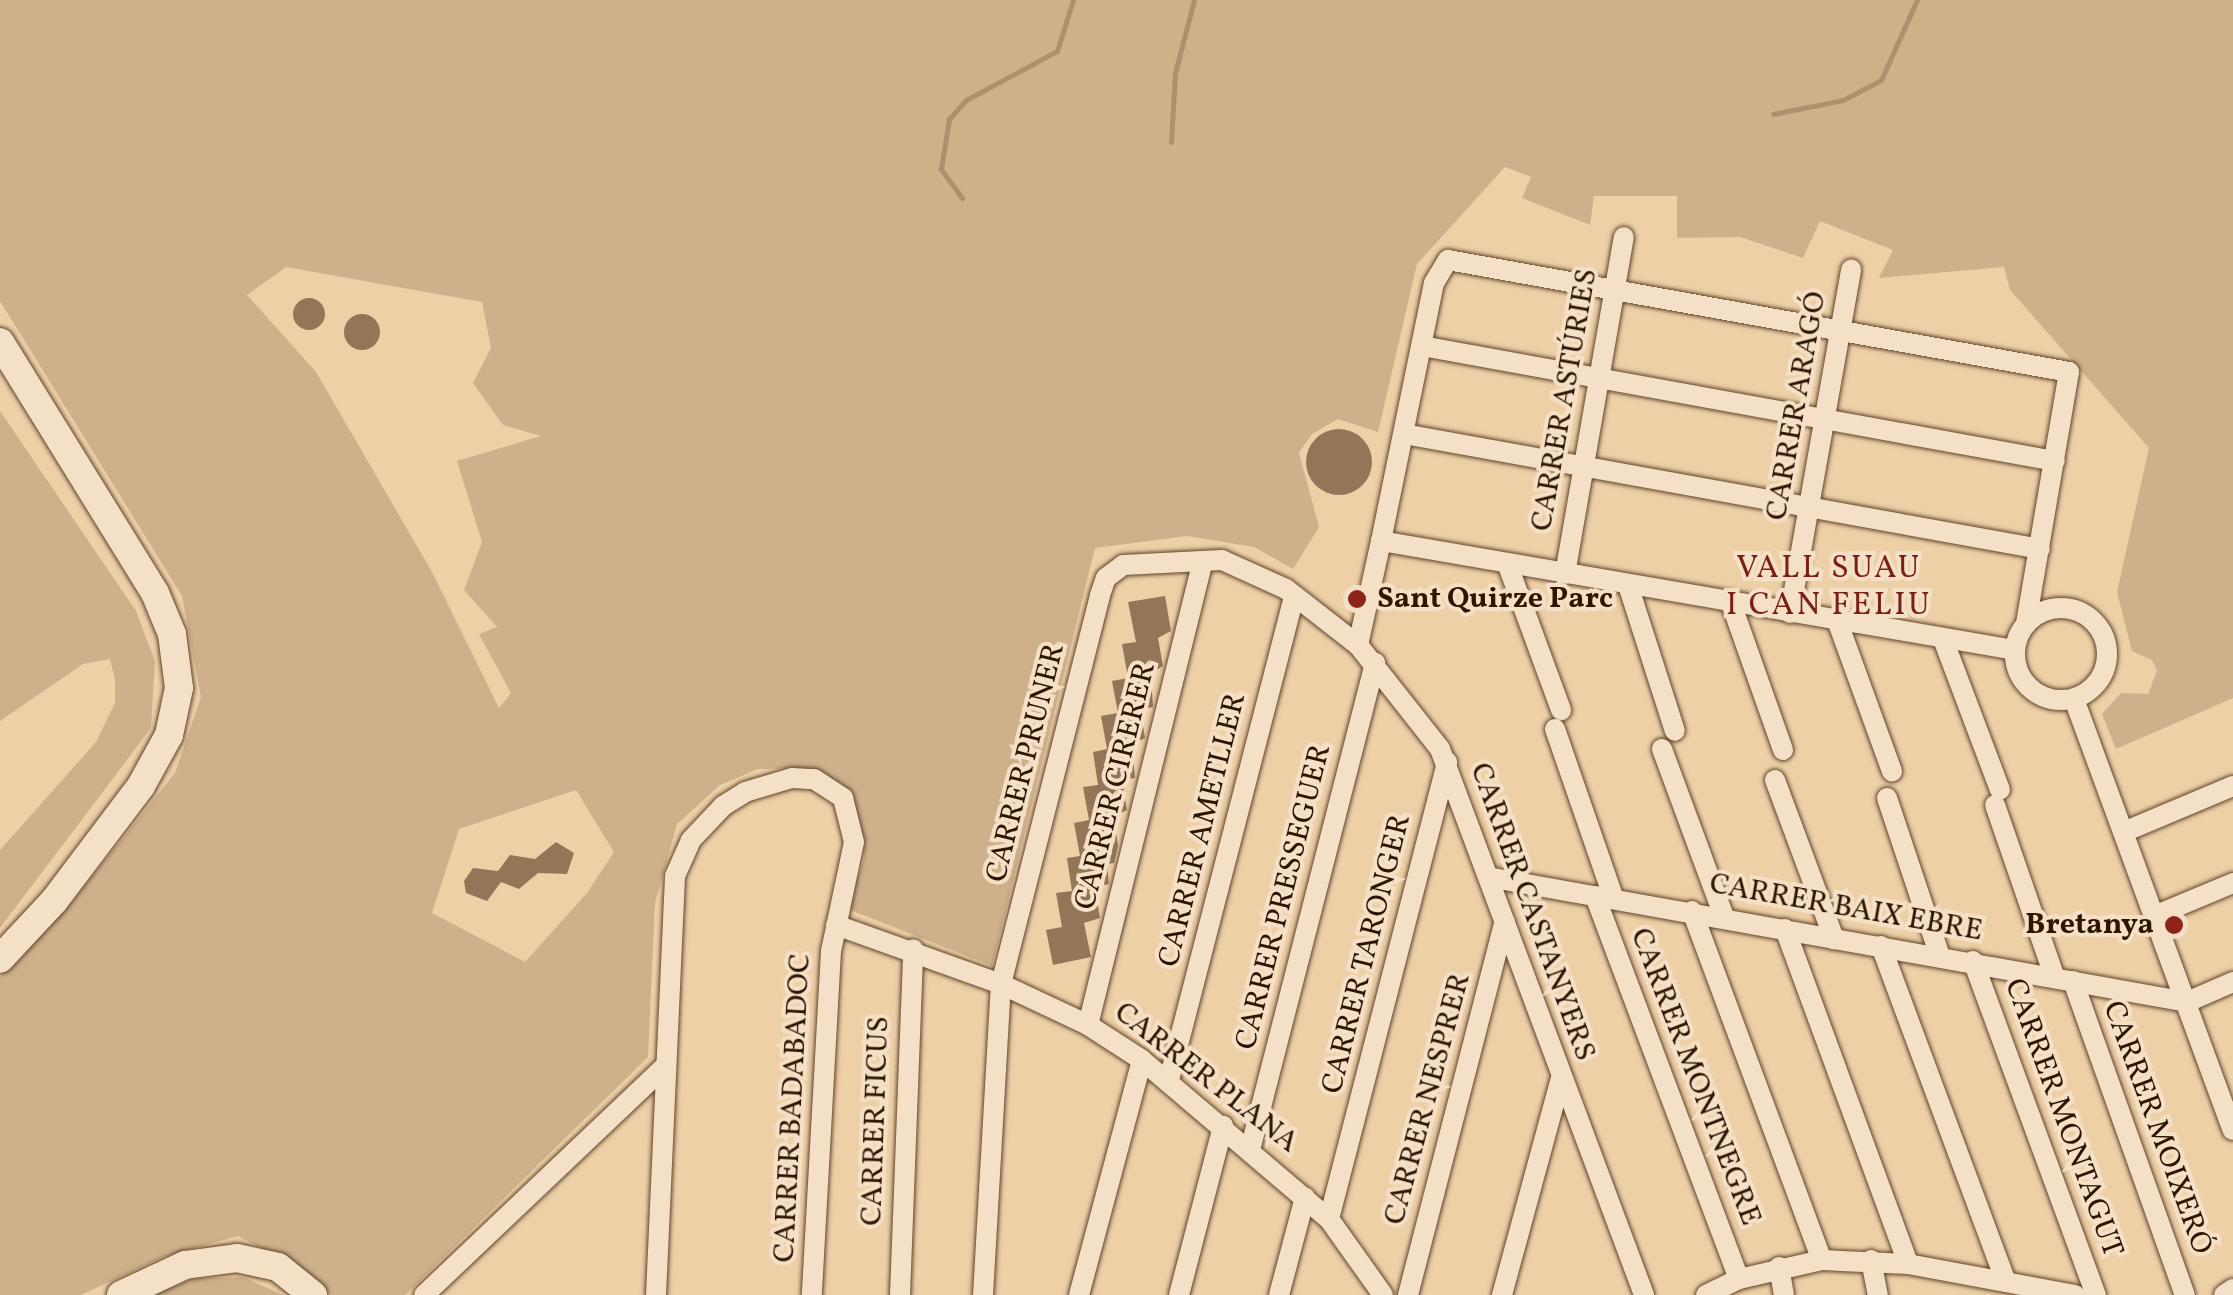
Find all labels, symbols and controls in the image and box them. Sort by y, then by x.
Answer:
street label: CARRER ASTÚRIES [1524,266,1606,534]
street label: CARRER ARAGÓ [1759,289,1835,523]
district label: VALL SUAU I CAN FELIU [1726,551,1932,626]
place label: Sant Quirze Parc [1377,581,1613,617]
marker: Sant Quirze Parc [1346,588,1368,610]
street label: CARRER PRUNER [979,640,1073,886]
street label: CARRER CIRERER [1068,659,1164,913]
street label: CARRER AMETLLER [1152,689,1254,971]
street label: CARRER PRESSEGUER [1229,741,1339,1053]
street label: CARRER CASTANYERS [1461,758,1603,1066]
street label: CARRER TARONGER [1315,810,1419,1098]
street label: CARRER BAIX EBRE [1707,866,1985,950]
place label: Bretanya [2025,907,2154,943]
marker: Bretanya [2163,914,2185,936]
street label: CARRER MONTNEGRE [1622,923,1768,1231]
street label: CARRER BADABADOC [767,953,819,1263]
street label: CARRER NESPRER [1377,969,1479,1229]
street label: CARRER MONTAGUT [1996,974,2130,1262]
street label: CARRER PLANA [1107,995,1305,1161]
street label: CARRER MOIXERÓ [2094,997,2220,1259]
street label: CARRER FICUS [854,1016,898,1226]

